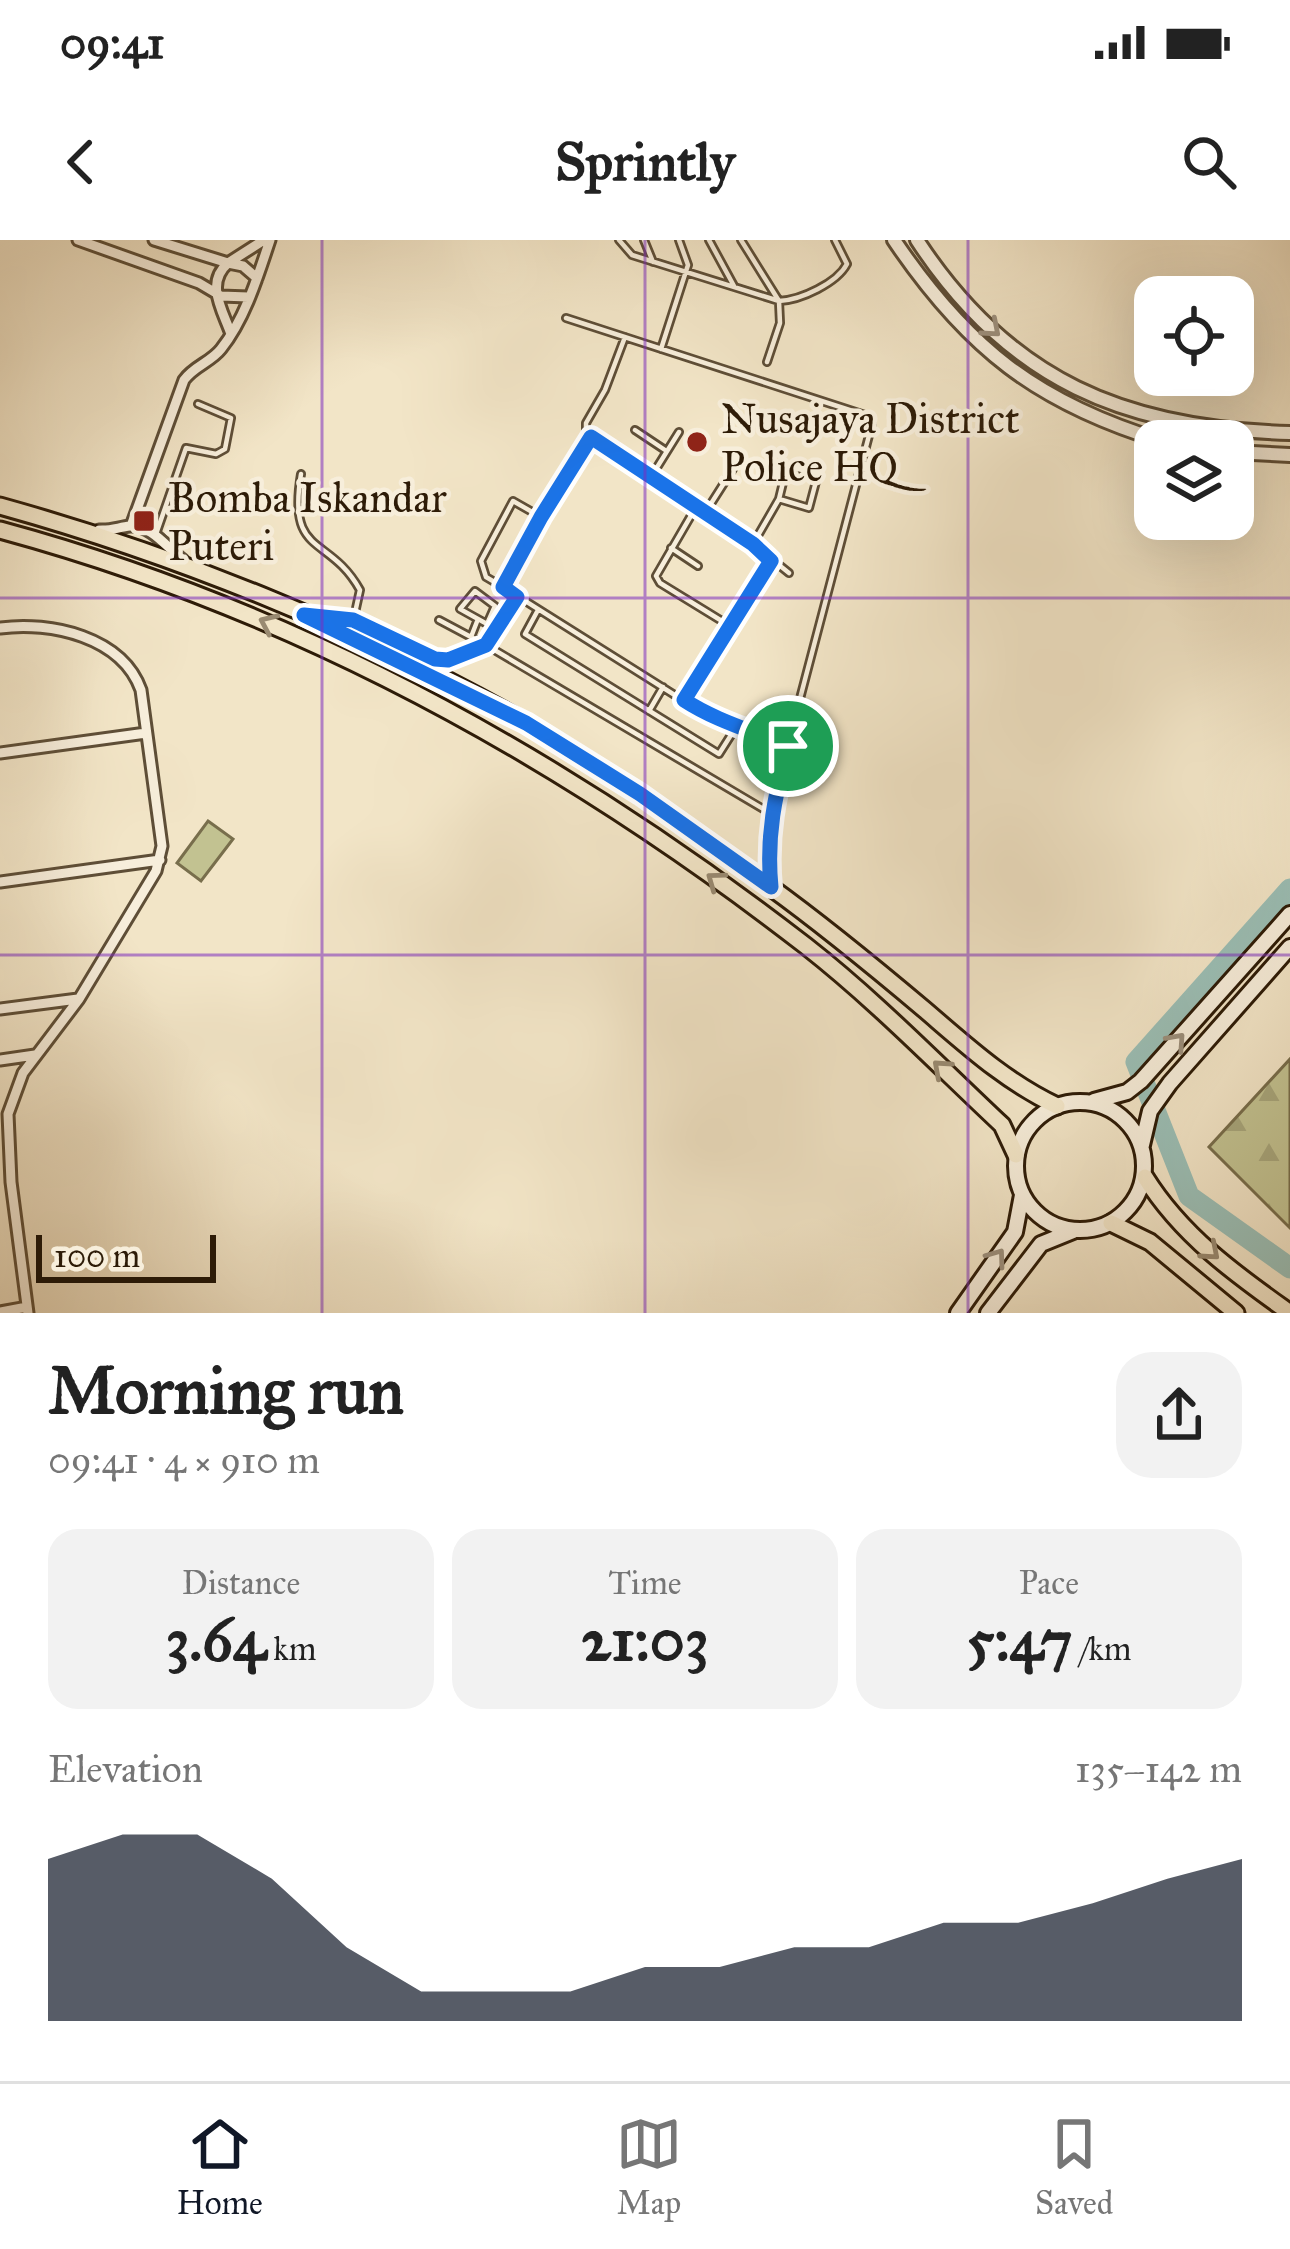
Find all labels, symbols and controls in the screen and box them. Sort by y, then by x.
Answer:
text: 09:41 [60,15,165,70]
icon: back [48,129,114,195]
text: Sprintly [555,129,735,195]
icon: search [1176,129,1242,195]
map controls [1134,276,1254,540]
button: locate [1134,276,1254,396]
one-way arrow [978,315,1000,337]
place label: Nusajaya District Police HQ [721,393,1020,493]
button: layers [1134,420,1254,540]
marker: Nusajaya District Police HQ [684,429,710,455]
place label: Bomba Iskandar Puteri [168,472,447,572]
marker: Bomba Iskandar Puteri [131,508,157,534]
one-way arrow [259,614,281,638]
pin [737,695,839,797]
icon: arrive [755,713,821,779]
one-way arrow [706,872,728,894]
one-way arrow [1162,1034,1184,1055]
one-way arrow [933,1061,954,1082]
scale bar [36,1229,216,1282]
text: 100 m [54,1236,140,1276]
one-way arrow [1197,1237,1219,1259]
one-way arrow [983,1249,1005,1270]
text: Morning run [48,1350,404,1431]
button: share [1116,1352,1242,1478]
text: 09:41 · 4 × 910 m [48,1436,320,1484]
text: Distance [182,1563,300,1603]
text: Time [608,1563,682,1603]
text: Pace [1019,1563,1079,1603]
text: 3.64 [166,1603,266,1676]
text: 21:03 [581,1603,709,1676]
text: 5:47 [967,1603,1072,1676]
text: km [266,1629,316,1669]
text: /km [1072,1629,1131,1669]
text: Elevation [48,1745,203,1793]
text: 135–142 m [1075,1745,1242,1793]
tab: Home [177,2111,263,2223]
tab: Map [616,2111,682,2223]
tab: Saved [1035,2111,1113,2223]

